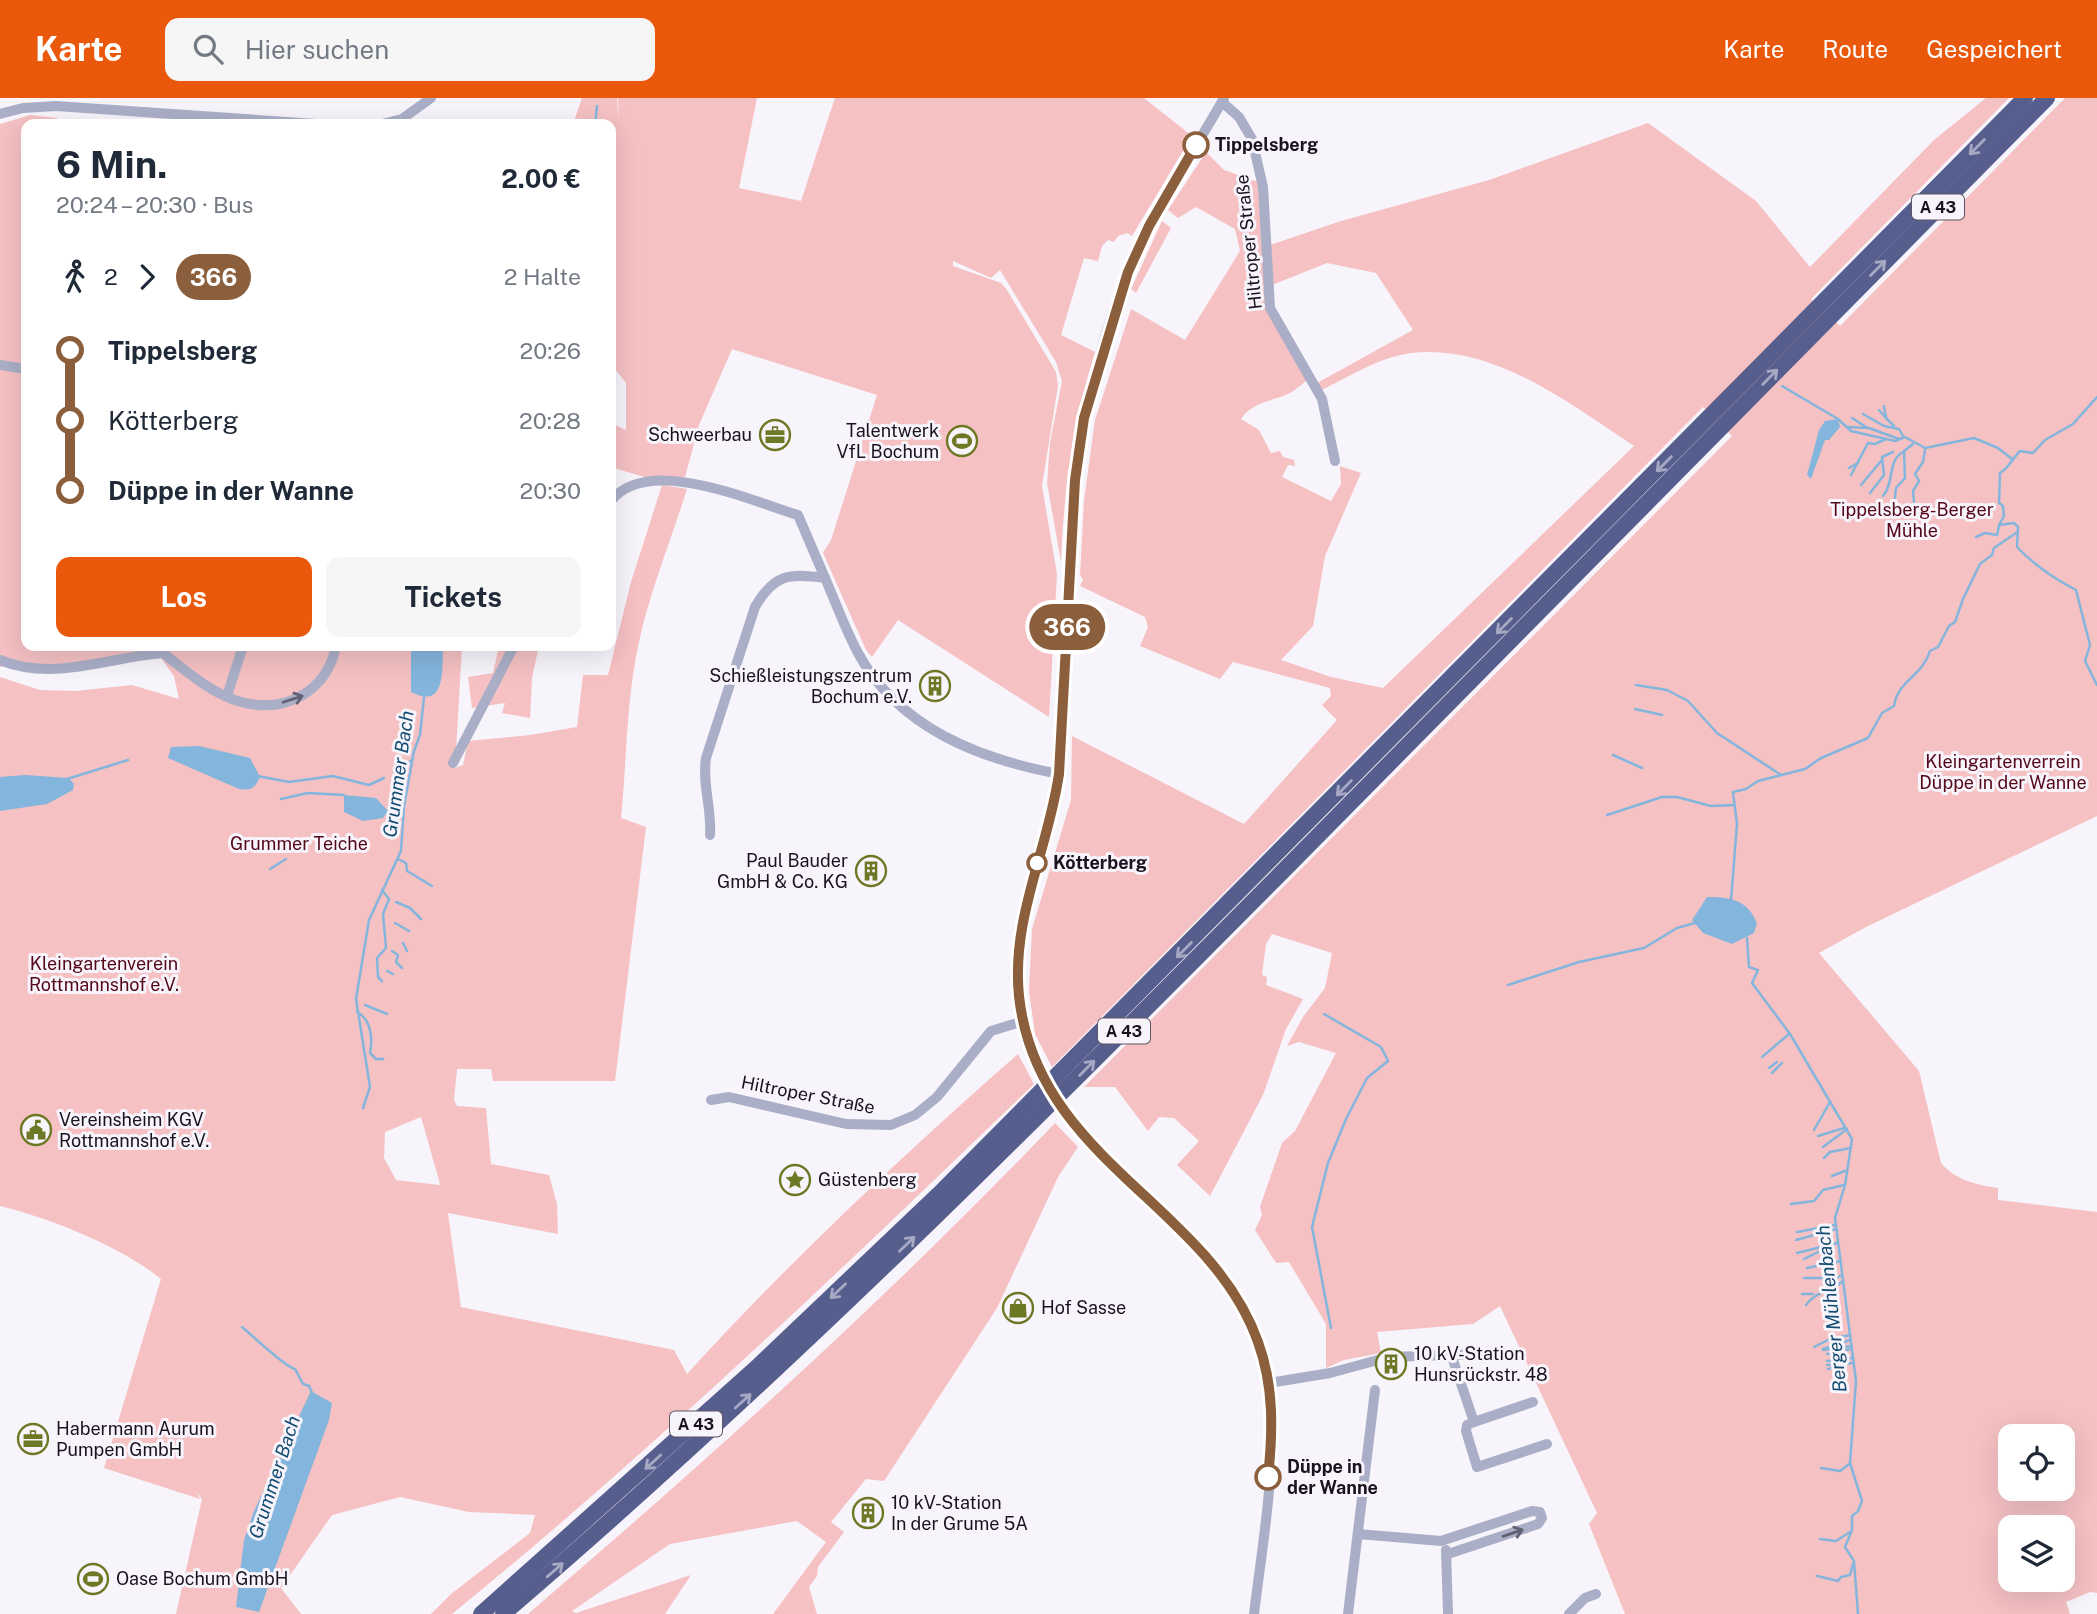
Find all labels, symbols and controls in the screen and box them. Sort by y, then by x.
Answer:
search box [165,18,655,81]
text: Karte [35,30,123,68]
icon: search [189,30,227,68]
text: Hier suchen [245,34,389,65]
text: Karte [1723,35,1784,63]
text: Route [1822,35,1888,63]
text: Gespeichert [1926,35,2062,63]
marker: Tippelsberg [1183,132,1209,158]
place label: Tippelsberg [1215,134,1318,155]
one-way arrow [1969,138,1986,155]
text: 6 Min. [56,142,168,187]
text: 2.00 € [501,163,581,194]
street label: Hiltroper Straße [1231,173,1266,311]
text: 20:24 – 20:30 · Bus [56,191,253,218]
road number: A 43 [1912,194,1964,220]
icon: walk [56,258,94,296]
icon: forward [128,258,166,296]
one-way arrow [1869,260,1886,277]
text: 2 [104,263,118,290]
text: 366 [190,263,237,291]
text: 2 Halte [504,263,581,290]
text: Tippelsberg [108,335,257,366]
text: 20:26 [520,337,581,364]
one-way arrow [1761,369,1778,386]
text: Kötterberg [108,405,239,436]
text: 20:28 [519,407,581,434]
office icon: Schweerbau [758,418,792,452]
place label: Talentwerk VfL Bochum [836,420,939,462]
place label: Schweerbau [648,424,752,445]
sports icon: Talentwerk VfL Bochum [945,424,979,458]
one-way arrow [1655,456,1672,473]
text: Düppe in der Wanne [108,475,354,506]
text: 20:30 [520,477,581,504]
park label: Tippelsberg-Berger Mühle [1830,499,1994,541]
button: Los [56,557,312,637]
button: Tickets [326,557,581,637]
line badge: 366 [1027,604,1107,650]
text: 366 [1043,613,1091,641]
one-way arrow [1495,617,1512,634]
place label: Schießleistungszentrum Bochum e.V. [709,665,912,707]
building icon: Schießleistungszentrum Bochum e.V. [918,669,952,703]
one-way arrow [282,692,304,704]
water label: Grummer Bach [378,709,418,839]
park label: Kleingartenverrein Düppe in der Wanne [1919,751,2087,793]
one-way arrow [1336,779,1353,796]
park label: Grummer Teiche [230,833,368,854]
place label: Paul Bauder GmbH & Co. KG [717,850,848,892]
place label: Kötterberg [1053,852,1147,873]
marker: Kötterberg [1027,853,1047,873]
building icon: Paul Bauder GmbH & Co. KG [854,854,888,888]
one-way arrow [1176,941,1193,958]
park label: Kleingartenverein Rottmannshof e.V. [29,953,179,995]
road number: A 43 [1098,1018,1150,1043]
one-way arrow [1079,1060,1096,1077]
street label: Hiltroper Straße [739,1071,877,1118]
place label: Vereinsheim KGV Rottmannshof e.V. [59,1109,209,1151]
public building icon: Vereinsheim KGV Rottmannshof e.V. [19,1113,53,1147]
place icon: Güstenberg [778,1163,812,1197]
place label: Güstenberg [818,1169,917,1190]
water label: Berger Mühlenbach [1811,1224,1851,1394]
one-way arrow [898,1236,915,1253]
one-way arrow [829,1283,847,1299]
shop icon: Hof Sasse [1001,1291,1035,1325]
place label: Hof Sasse [1041,1297,1126,1318]
place label: 10 kV-Station Hunsrückstr. 48 [1414,1343,1548,1385]
building icon: 10 kV-Station Hunsrückstr. 48 [1374,1347,1408,1381]
one-way arrow [734,1393,752,1409]
road number: A 43 [670,1412,722,1436]
water label: Grummer Bach [244,1413,304,1541]
place label: Habermann Aurum Pumpen GmbH [56,1418,215,1460]
office icon: Habermann Aurum Pumpen GmbH [16,1422,50,1456]
map controls [1998,1424,2075,1592]
button: locate [1998,1424,2075,1501]
one-way arrow [645,1454,662,1471]
place label: Düppe in der Wanne [1287,1456,1378,1498]
marker: Düppe in der Wanne [1255,1464,1281,1490]
place label: 10 kV-Station In der Grume 5A [891,1492,1028,1534]
building icon: 10 kV-Station In der Grume 5A [851,1496,885,1530]
button: layers [1998,1515,2075,1592]
one-way arrow [1501,1526,1523,1538]
sports icon: Oase Bochum GmbH [76,1562,110,1596]
one-way arrow [546,1562,564,1578]
place label: Oase Bochum GmbH [116,1568,288,1589]

